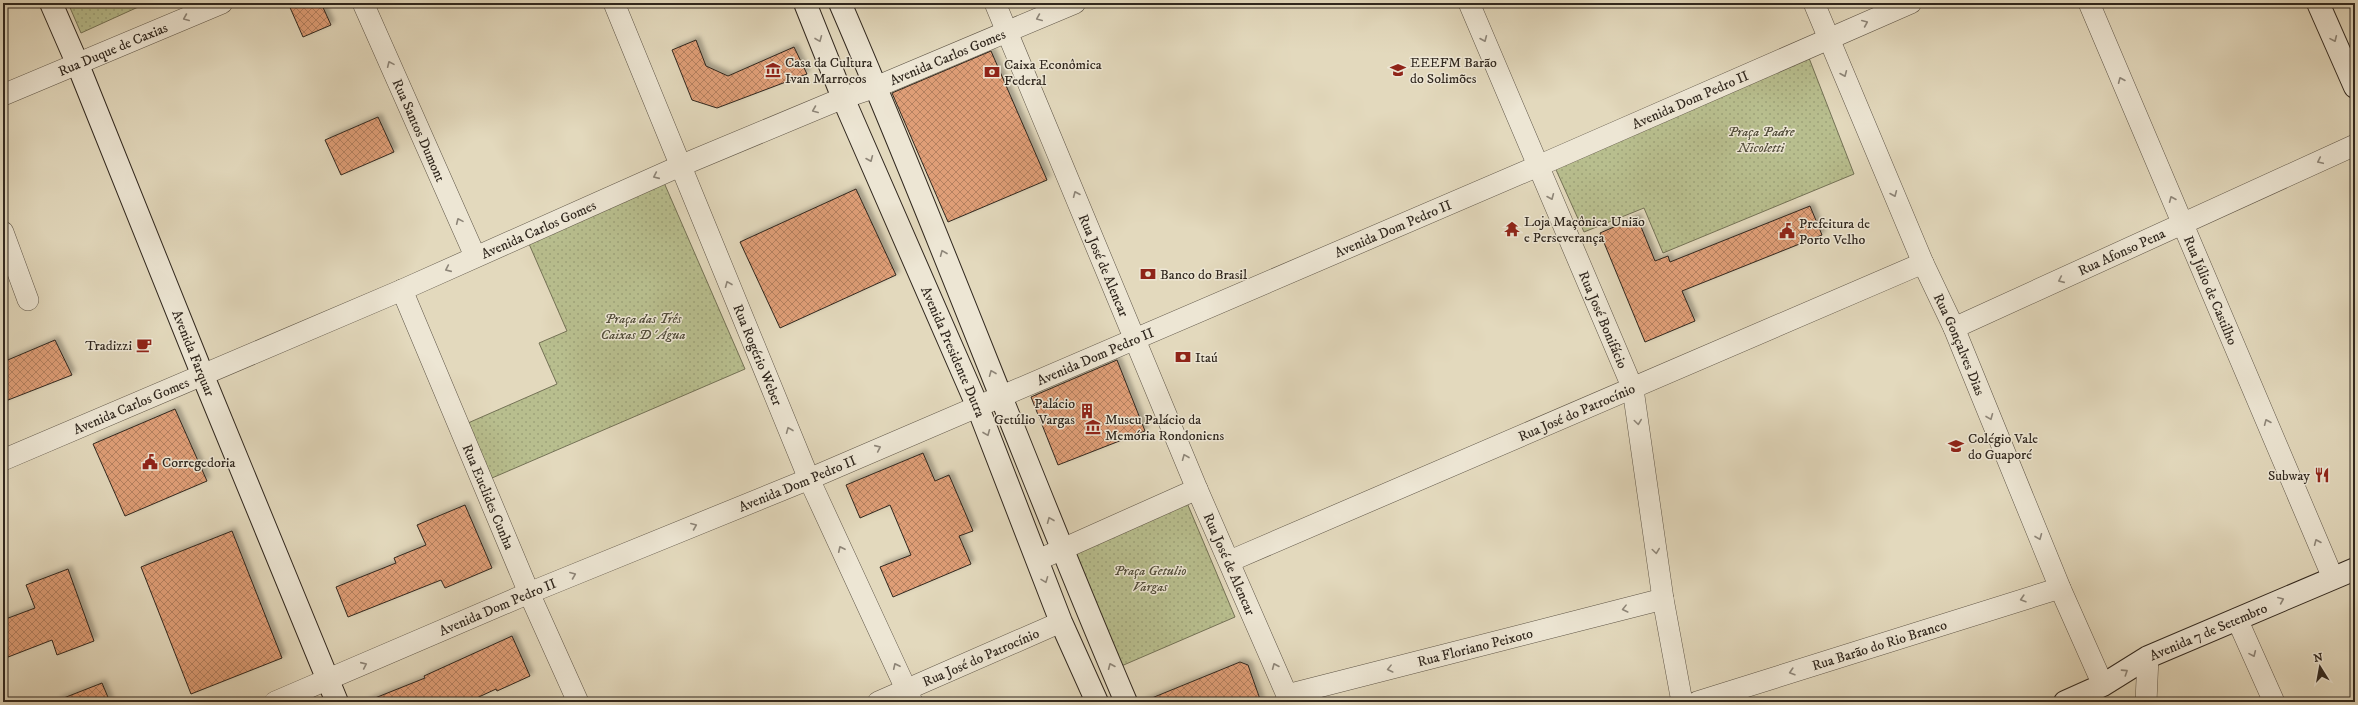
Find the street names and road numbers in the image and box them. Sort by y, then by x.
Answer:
street label: Rua Duque de Caxias [56,19,171,81]
street label: Avenida Carlos Gomes [887,25,1009,90]
street label: Avenida Dom Pedro II [1629,67,1752,134]
street label: Rua Santos Dumont [388,76,449,185]
street label: Avenida Carlos Gomes [478,196,599,264]
street label: Avenida Dom Pedro II [1332,196,1455,262]
street label: Rua José de Alencar [1074,211,1133,321]
street label: Rua Afonso Pena [2075,225,2168,280]
street label: Rua Júlio de Castilho [2179,233,2241,348]
street label: Rua José Bonifácio [1574,269,1631,372]
street label: Avenida Presidente Dutra [916,284,989,420]
street label: Rua Gonçalves Dias [1929,291,1989,398]
street label: Rua Rogério Weber [728,302,786,409]
street label: Avenida Farquar [167,307,219,400]
street label: Avenida Dom Pedro II [1034,324,1157,390]
street label: Avenida Carlos Gomes [71,374,192,439]
street label: Rua José do Patrocínio [1516,380,1638,446]
street label: Rua Euclides Cunha [458,441,518,553]
street label: Avenida Dom Pedro II [736,452,859,517]
street label: Rua José de Alencar [1199,510,1259,619]
street label: Avenida Dom Pedro II [437,575,559,641]
street label: Avenida 7 de Setembro [2147,599,2270,665]
street label: Rua Barão do Rio Branco [1810,616,1949,675]
street label: Rua José do Patrocínio [920,625,1042,691]
street label: Rua Floriano Peixoto [1415,625,1535,671]

